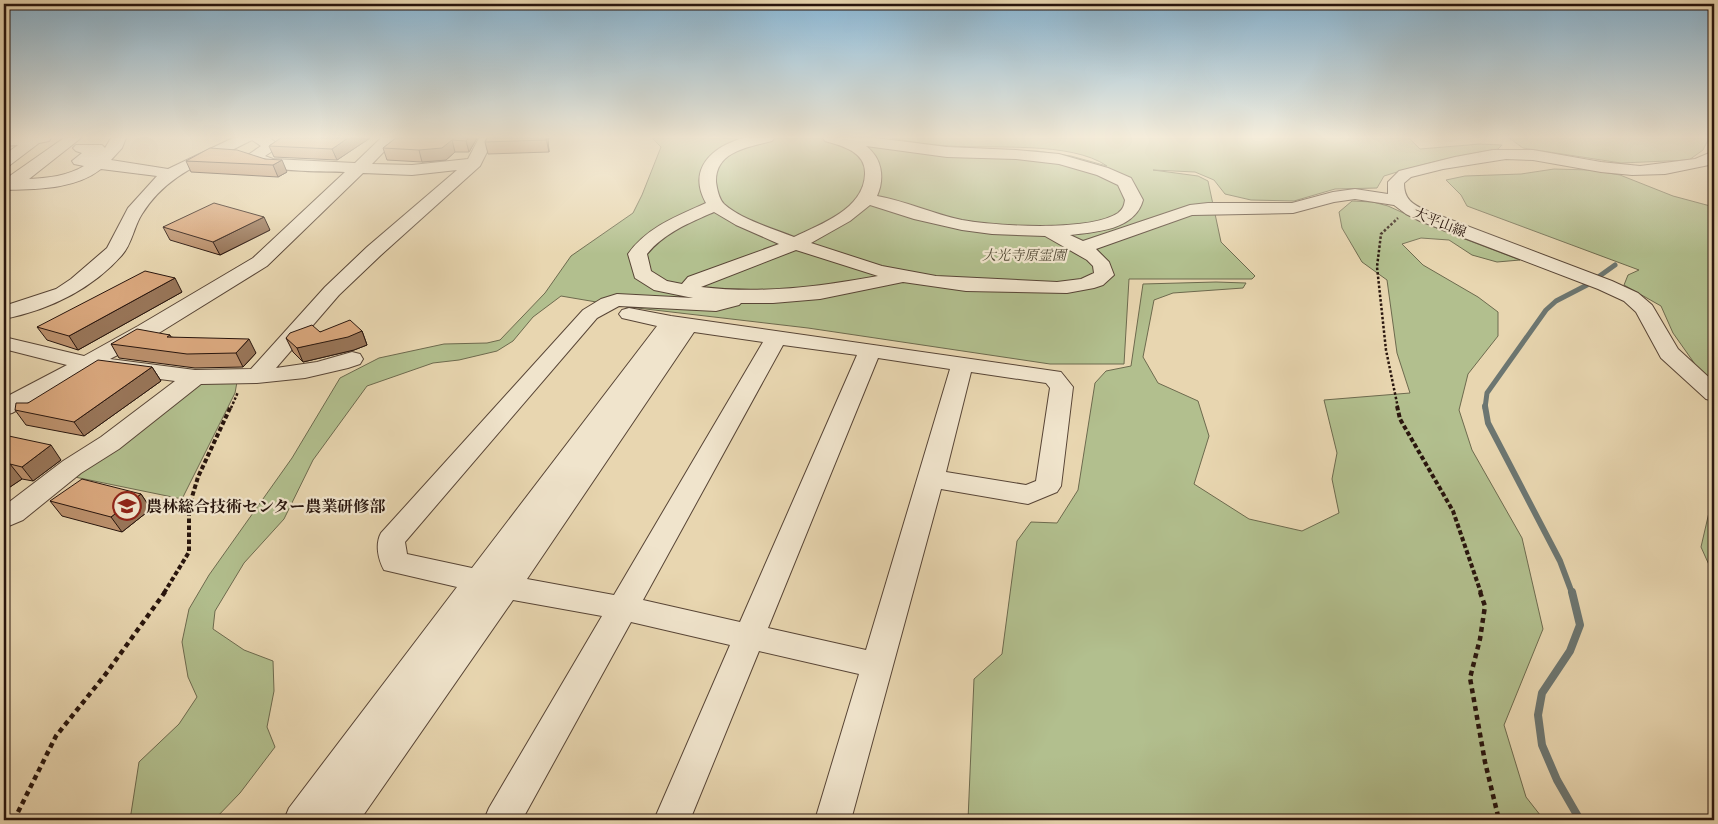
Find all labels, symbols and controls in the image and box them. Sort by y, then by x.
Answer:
street label: 大平山線 [1410,202,1470,242]
park label: 大光寺原霊園 [982,245,1068,265]
school or university icon: 農林総合技術センター農業研修部 [112,491,142,521]
place label: 農林総合技術センター農業研修部 [146,494,386,518]

